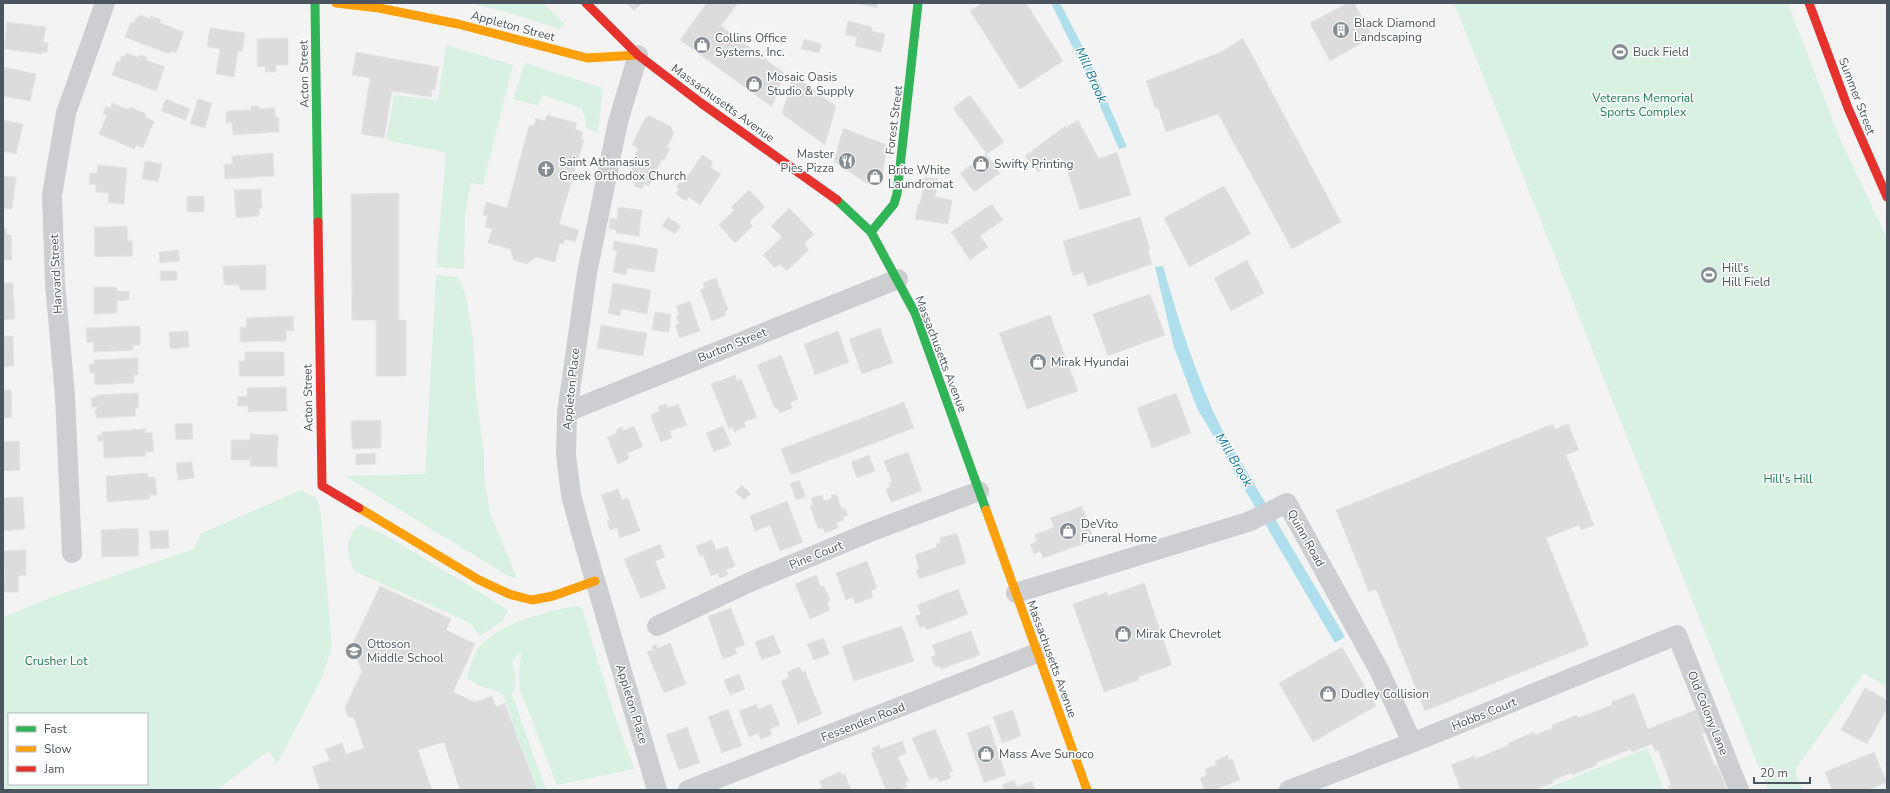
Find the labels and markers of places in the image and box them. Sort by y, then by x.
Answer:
place label: Black Diamond Landscaping [1354,15,1435,45]
building icon: Black Diamond Landscaping [1331,20,1351,40]
place label: Collins Office Systems, Inc. [715,30,786,60]
shop icon: Collins Office Systems, Inc. [692,35,712,55]
sports icon: Buck Field [1610,42,1630,62]
place label: Buck Field [1633,44,1689,60]
place label: Mosaic Oasis Studio & Supply [767,69,855,99]
shop icon: Mosaic Oasis Studio & Supply [744,74,764,94]
place label: Master Pies Pizza [781,146,835,176]
restaurant icon: Master Pies Pizza [837,151,857,171]
place label: Saint Athanasius Greek Orthodox Church [559,154,686,184]
shop icon: Swifty Printing [971,154,991,174]
place label: Swifty Printing [994,156,1074,172]
church icon: Saint Athanasius Greek Orthodox Church [536,159,556,179]
place label: Brite White Laundromat [888,162,954,192]
shop icon: Brite White Laundromat [865,167,885,187]
place label: Hill's Hill Field [1722,260,1770,290]
sports icon: Hill's Hill Field [1699,265,1719,285]
shop icon: Mirak Hyundai [1028,352,1048,372]
place label: Mirak Hyundai [1051,354,1129,370]
place label: DeVito Funeral Home [1081,516,1157,546]
shop icon: DeVito Funeral Home [1058,521,1078,541]
shop icon: Mirak Chevrolet [1113,624,1133,644]
place label: Mirak Chevrolet [1136,626,1222,642]
place label: Ottoson Middle School [367,636,444,666]
school or university icon: Ottoson Middle School [344,641,364,661]
shop icon: Dudley Collision [1318,684,1338,704]
place label: Dudley Collision [1341,686,1429,702]
shop icon: Mass Ave Sunoco [976,744,996,764]
place label: Mass Ave Sunoco [999,746,1094,762]

